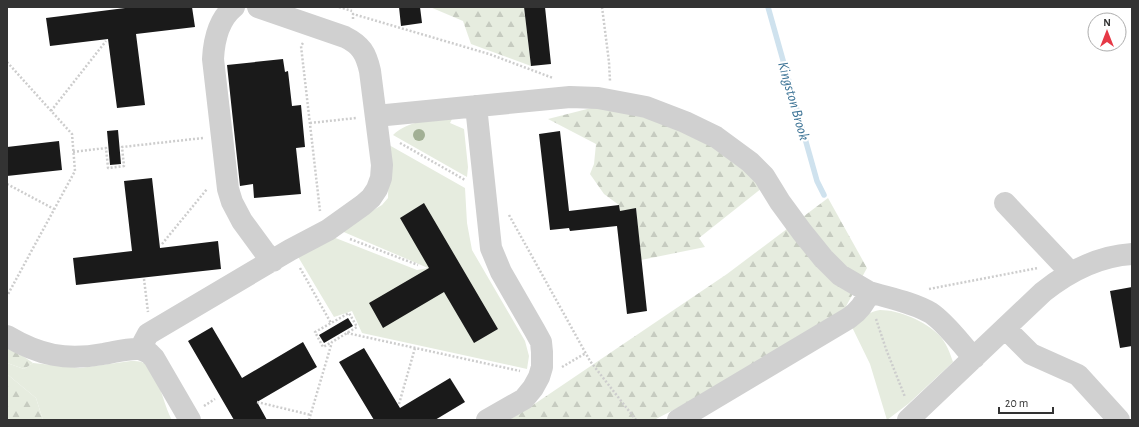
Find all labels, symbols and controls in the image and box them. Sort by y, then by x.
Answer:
north arrow [1087,12,1127,52]
text: N [1103,17,1111,28]
water label: Kingston Brook [775,60,812,142]
scale bar [999,389,1053,415]
text: 20 m [1005,397,1028,409]

